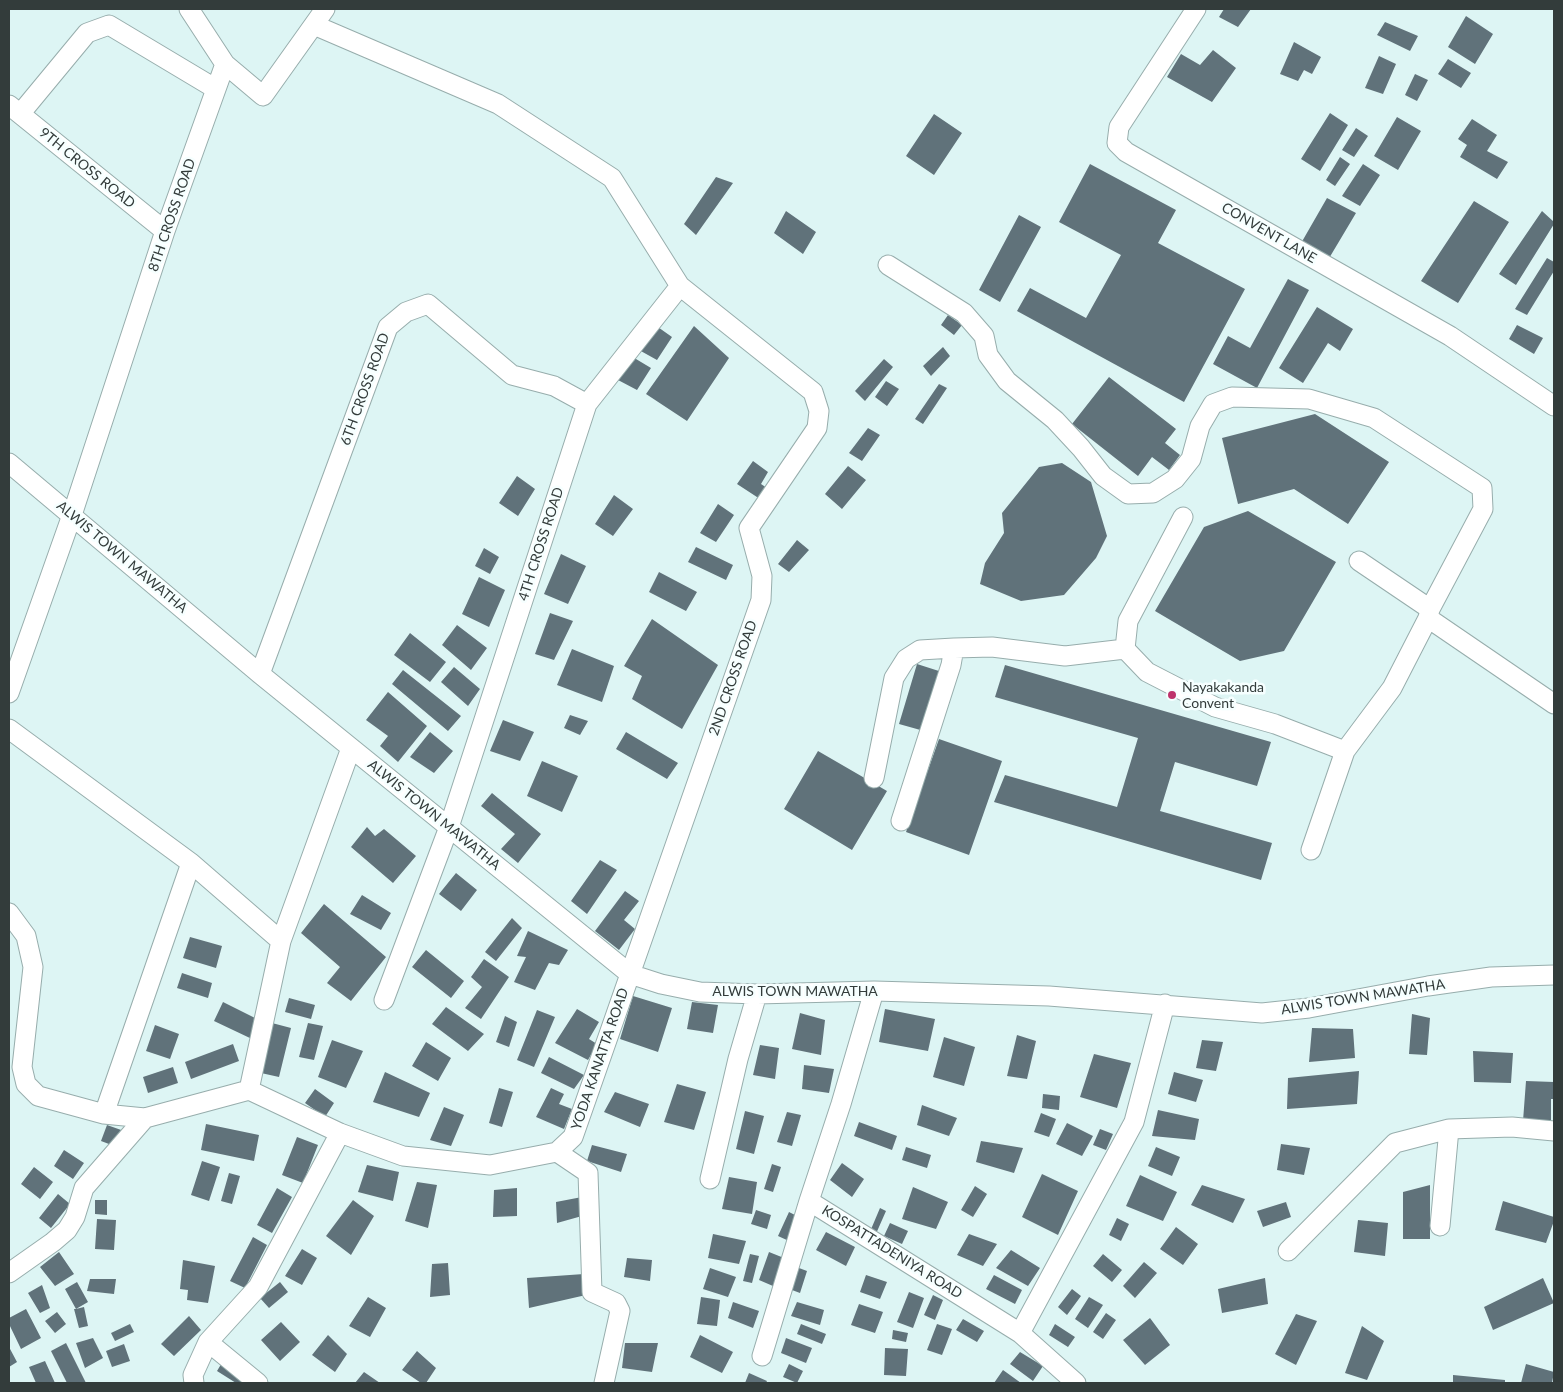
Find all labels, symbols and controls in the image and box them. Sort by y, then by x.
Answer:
street label: 9TH CROSS ROAD [36,124,138,212]
street label: 8TH CROSS ROAD [145,156,199,274]
street label: CONVENT LANE [1219,199,1319,267]
street label: 6TH CROSS ROAD [337,330,393,448]
street label: 4TH CROSS ROAD [515,485,567,603]
street label: ALWIS TOWN MAWATHA [53,497,191,617]
street label: 2ND CROSS ROAD [705,618,761,738]
place label: Nayakakanda Convent [1182,679,1264,712]
marker: Nayakakanda Convent [1166,689,1178,701]
street label: ALWIS TOWN MAWATHA [364,756,504,874]
street label: ALWIS TOWN MAWATHA [1280,976,1446,1018]
street label: ALWIS TOWN MAWATHA [712,983,878,999]
street label: YODA KANATTA ROAD [568,986,632,1132]
street label: KOSPATTADENIYA ROAD [819,1202,965,1302]

